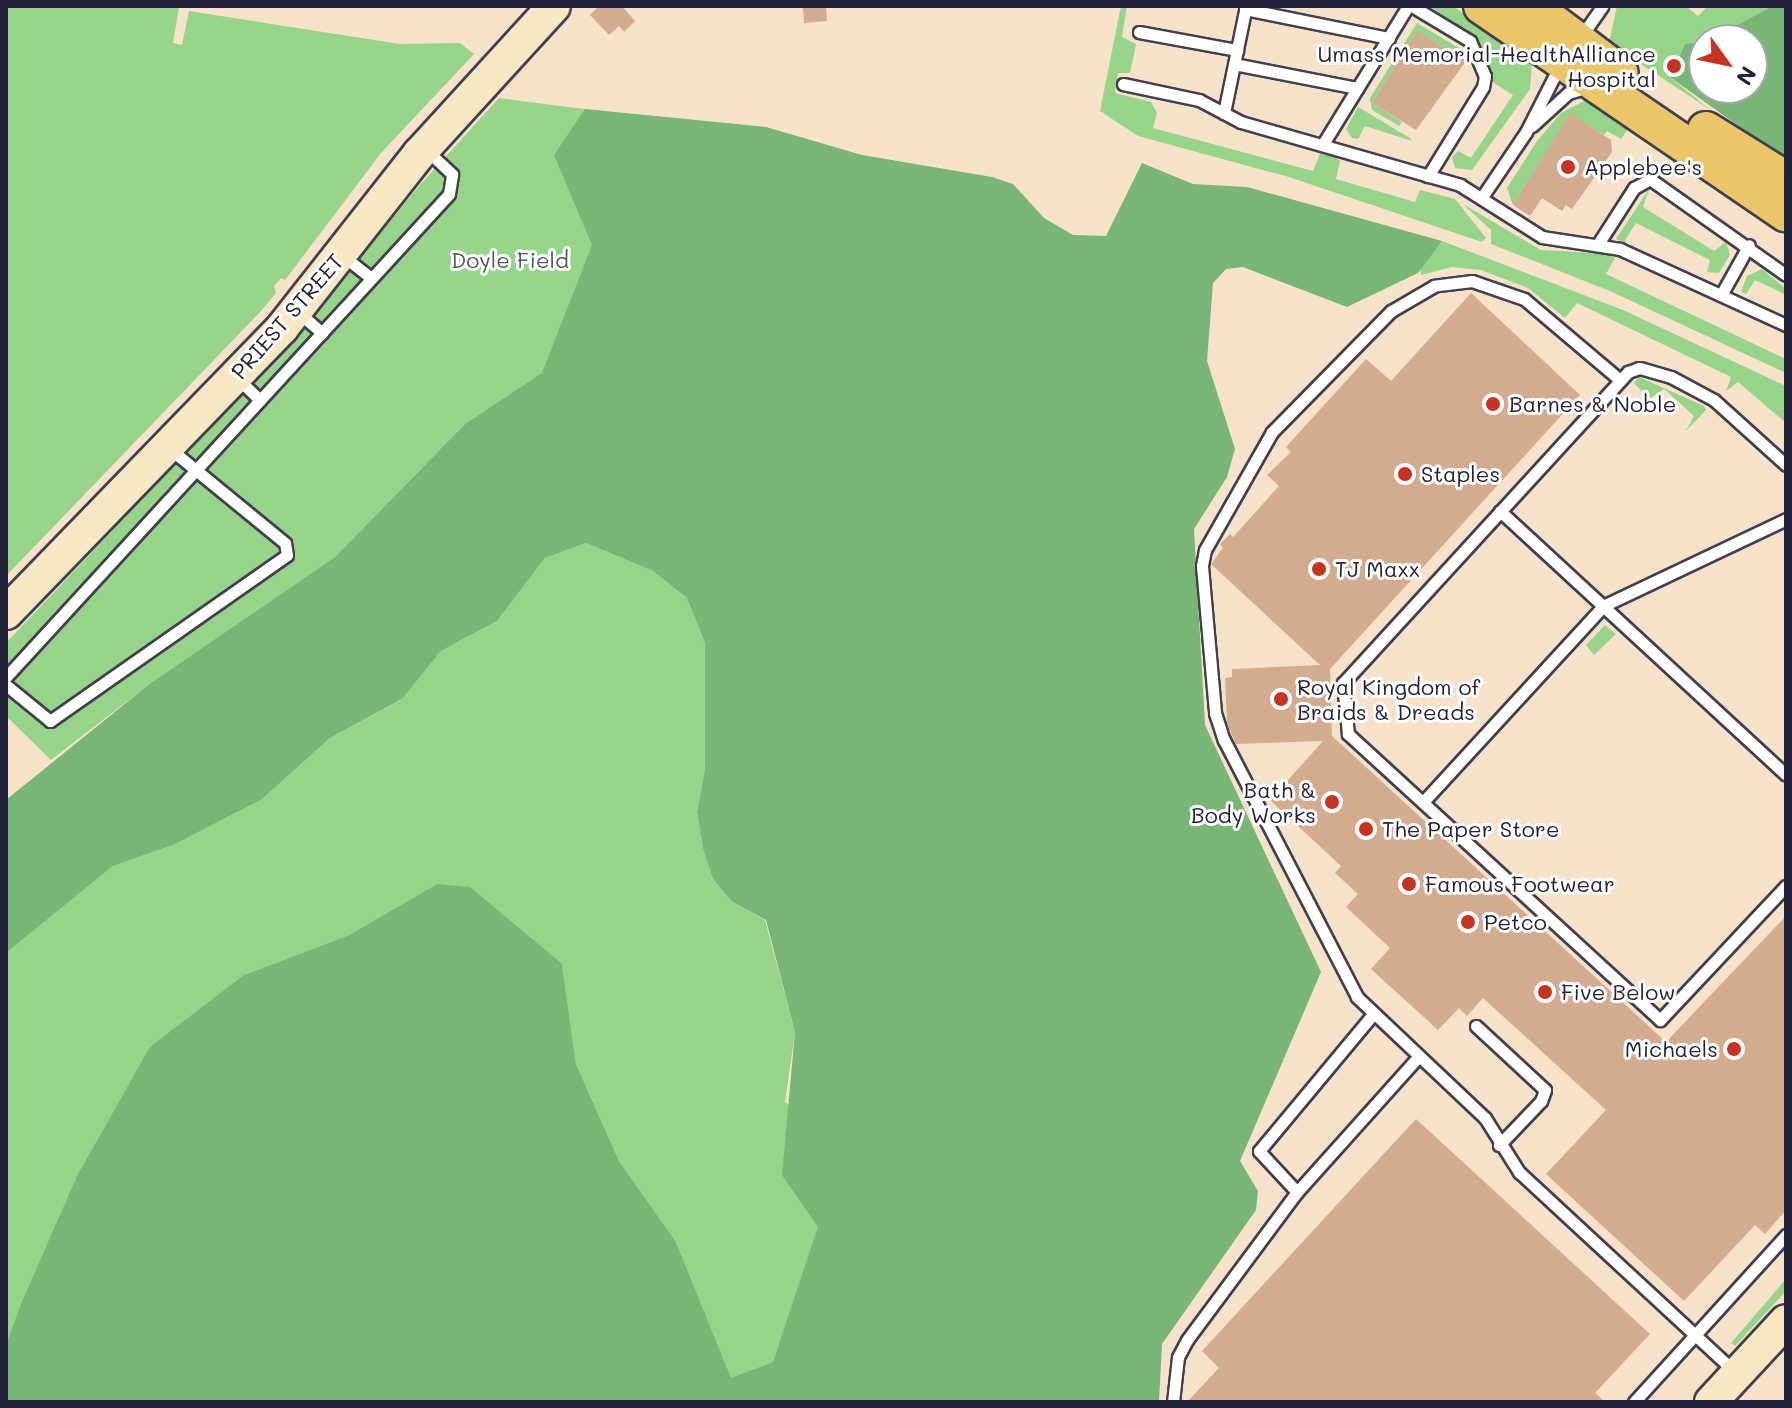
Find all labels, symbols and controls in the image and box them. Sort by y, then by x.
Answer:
north arrow [1688,24,1768,104]
place label: Umass Memorial-HealthAlliance Hospital [1318,40,1656,92]
marker: Umass Memorial-HealthAlliance Hospital [1663,55,1685,77]
text: N [1730,61,1764,91]
place label: Applebee's [1584,154,1702,180]
marker: Applebee's [1559,158,1577,176]
park label: Doyle Field [451,247,569,273]
street label: PRIEST STREET [225,248,349,384]
place label: Barnes & Noble [1509,391,1676,417]
marker: Barnes & Noble [1484,395,1502,413]
place label: Staples [1421,461,1500,487]
marker: Staples [1396,465,1414,483]
place label: TJ Maxx [1335,556,1420,582]
marker: TJ Maxx [1310,560,1328,578]
place label: Royal Kingdom of Braids & Dreads [1297,673,1480,724]
marker: Royal Kingdom of Braids & Dreads [1272,690,1290,708]
place label: Bath & Body Works [1191,776,1316,828]
marker: Bath & Body Works [1323,793,1341,811]
place label: The Paper Store [1382,816,1560,842]
marker: The Paper Store [1357,820,1375,838]
place label: Famous Footwear [1425,871,1615,897]
marker: Famous Footwear [1400,875,1418,893]
place label: Petco [1484,909,1547,935]
marker: Petco [1459,913,1477,931]
place label: Five Below [1561,979,1675,1005]
marker: Five Below [1536,983,1554,1001]
place label: Michaels [1625,1036,1718,1062]
marker: Michaels [1725,1040,1743,1058]

